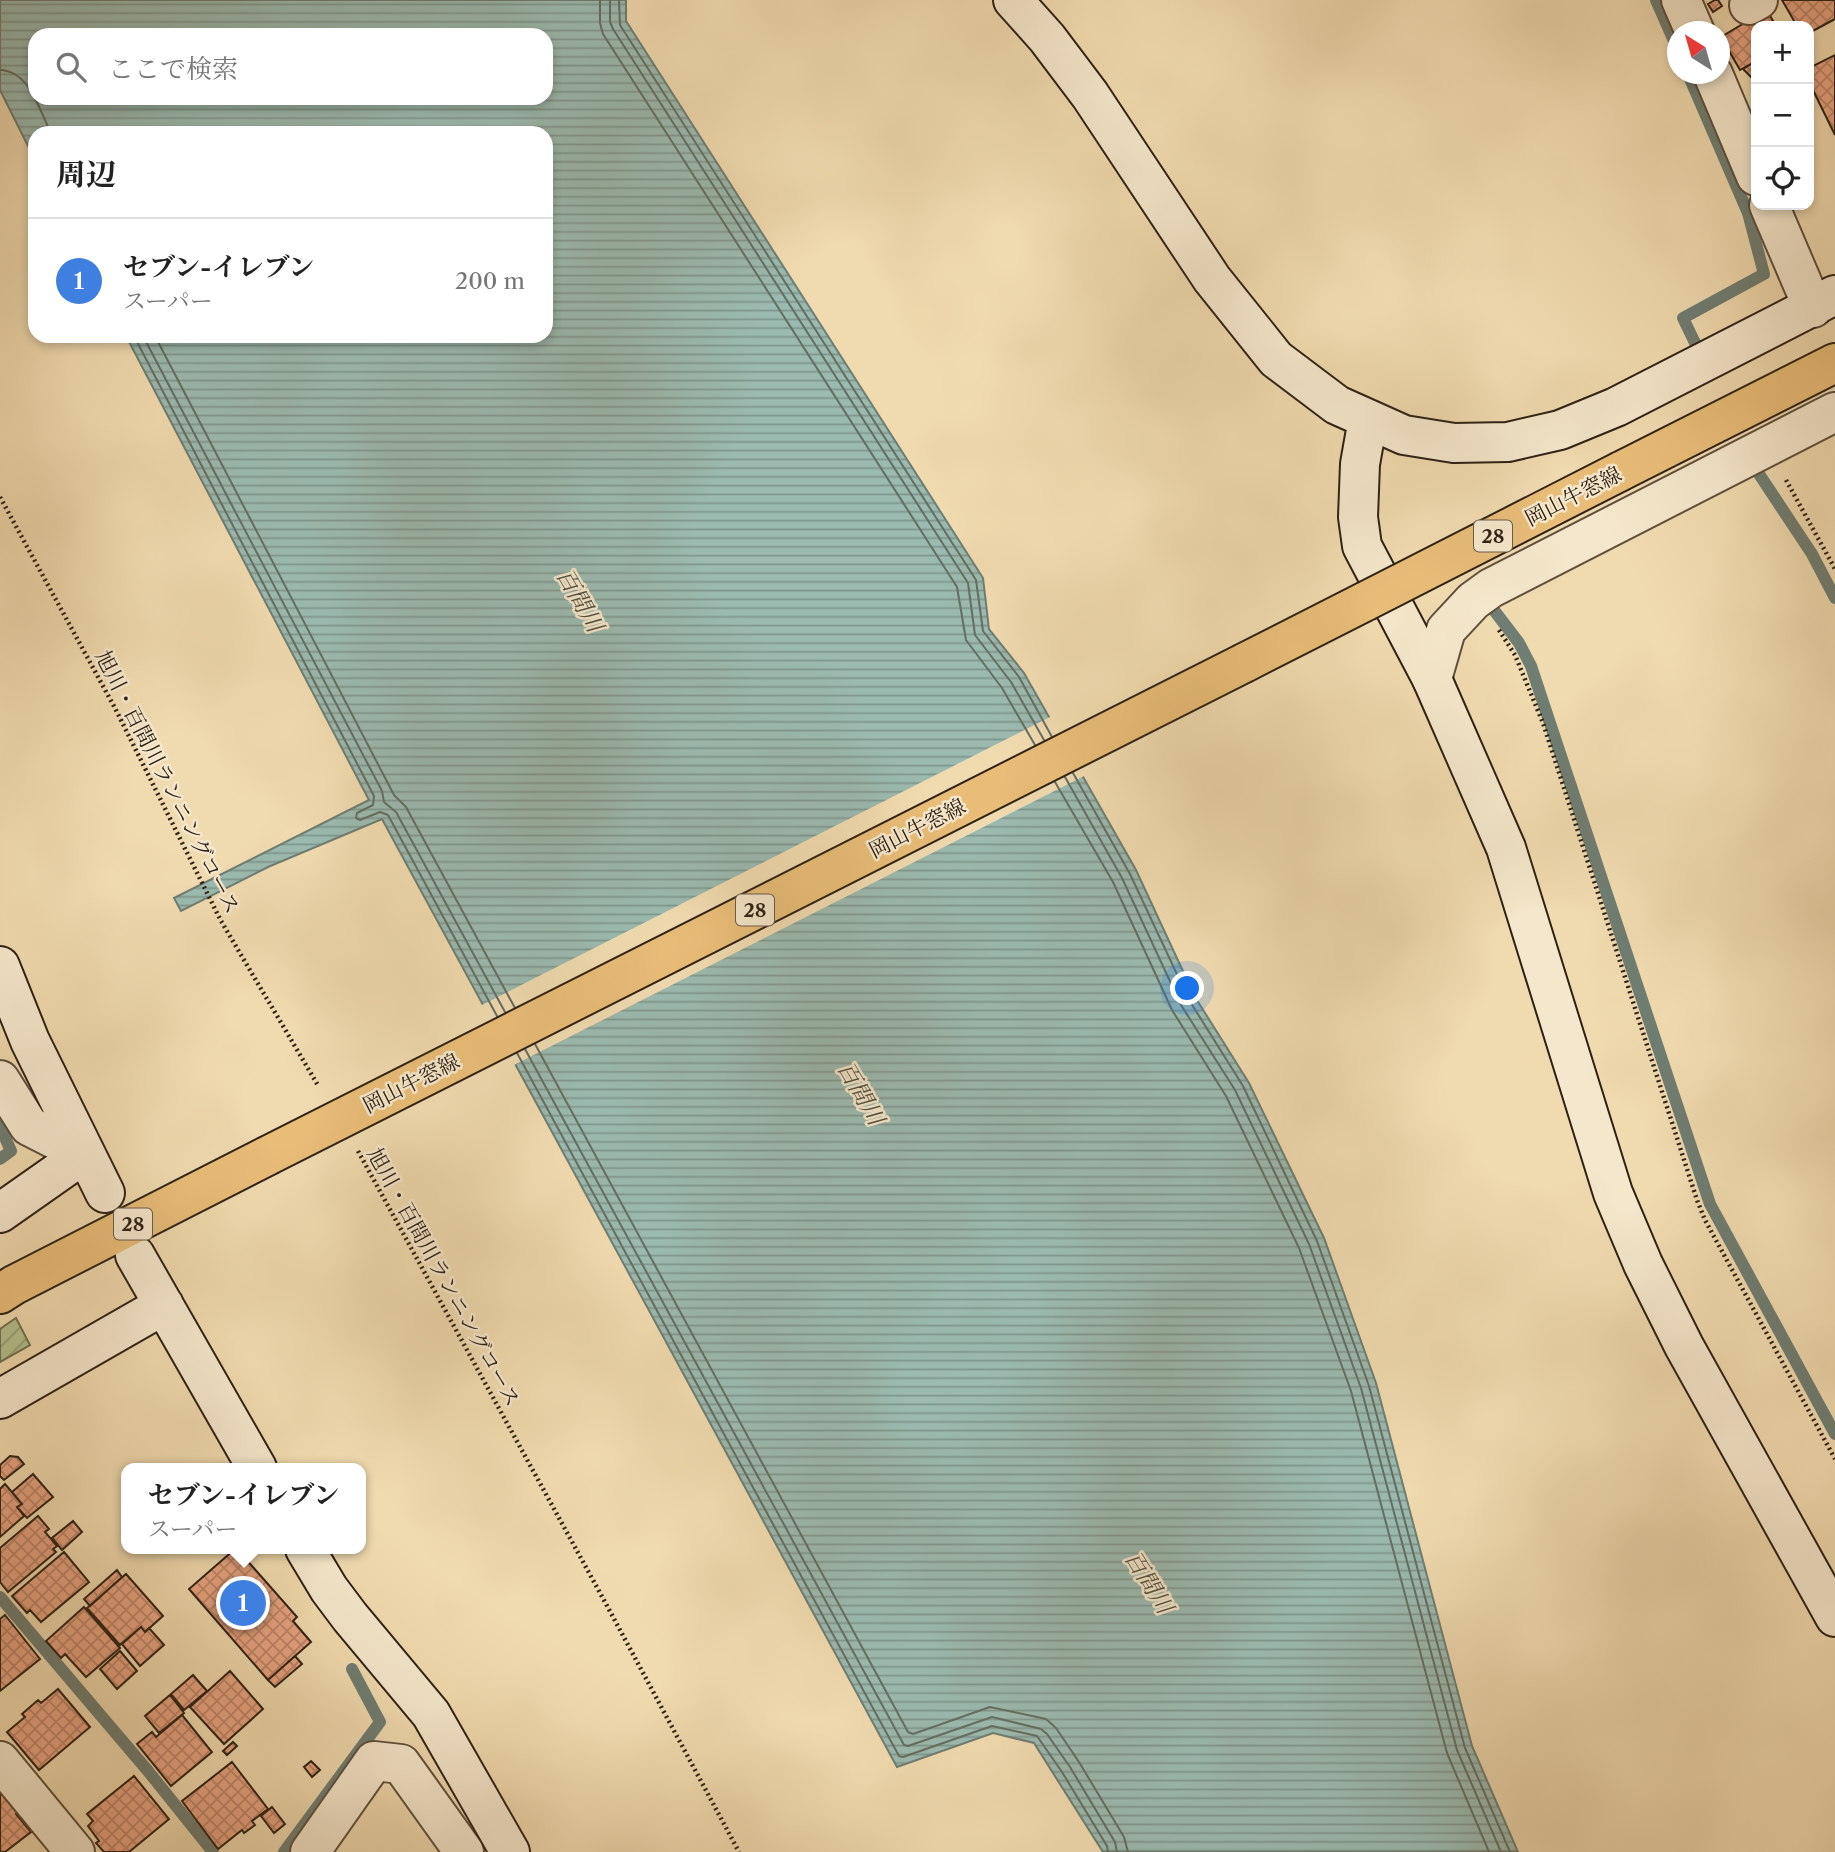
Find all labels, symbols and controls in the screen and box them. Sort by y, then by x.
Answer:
north arrow [1667,21,1730,84]
map controls [1751,21,1814,210]
button: + [1751,21,1814,84]
search box [28,28,553,105]
icon: search [52,48,90,86]
text: ここで検索 [108,53,238,85]
button: − [1751,84,1814,147]
button: locate [1751,147,1814,210]
text: 周辺 [56,156,116,193]
text: セブン-イレブン [123,251,314,283]
text: 1 [74,267,84,295]
text: 200 m [455,267,525,295]
text: スーパー [123,287,213,315]
street label: 岡山牛窓線 [1521,461,1625,531]
road number: 28 [1474,520,1512,552]
water label: 百間川 [551,563,611,639]
street label: 旭川・百間川ランニングコース [91,646,245,918]
street label: 岡山牛窓線 [865,793,969,863]
road number: 28 [736,894,774,926]
your location [1170,971,1204,1005]
street label: 岡山牛窓線 [359,1048,463,1118]
water label: 百間川 [832,1056,892,1132]
street label: 旭川・百間川ランニングコース [362,1143,526,1411]
road number: 28 [114,1208,152,1240]
popup [121,1463,366,1554]
text: セブン-イレブン [148,1479,339,1511]
text: スーパー [148,1515,238,1543]
water label: 百間川 [1119,1545,1181,1621]
pin: 1 [220,1577,266,1629]

